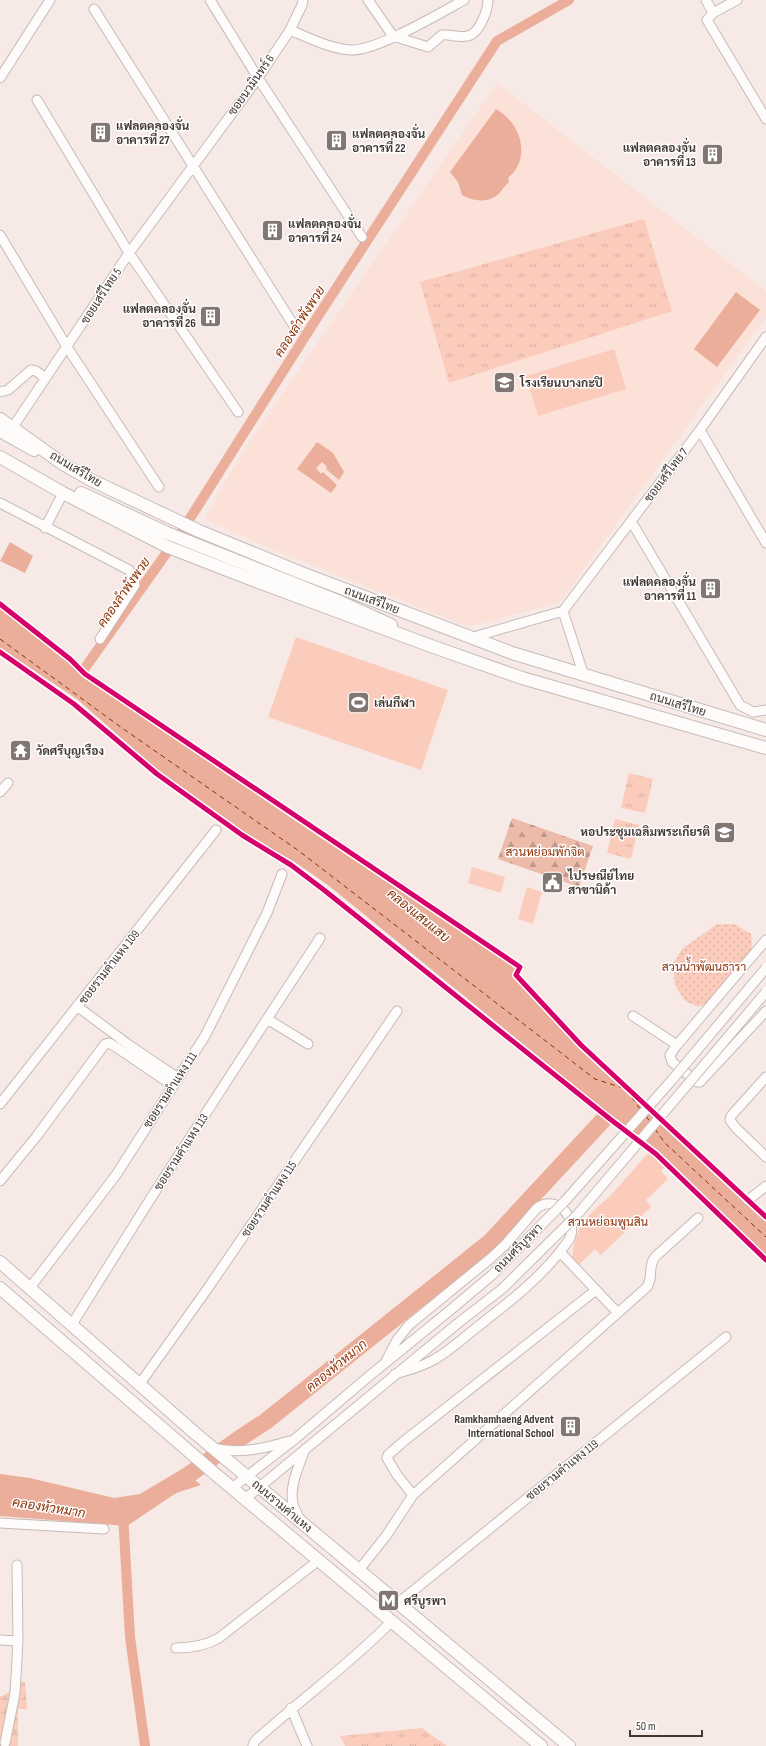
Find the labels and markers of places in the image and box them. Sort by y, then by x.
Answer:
place label: แฟลตคลองจั่น อาคารที่ 27 [116,115,190,148]
building icon: แฟลตคลองจั่น อาคารที่ 27 [88,120,114,146]
place label: แฟลตคลองจั่น อาคารที่ 22 [352,123,426,156]
building icon: แฟลตคลองจั่น อาคารที่ 22 [324,128,350,154]
place label: แฟลตคลองจั่น อาคารที่ 13 [623,137,696,170]
building icon: แฟลตคลองจั่น อาคารที่ 13 [699,142,725,168]
place label: แฟลตคลองจั่น อาคารที่ 24 [288,213,362,246]
building icon: แฟลตคลองจั่น อาคารที่ 24 [260,218,286,244]
place label: แฟลตคลองจั่น อาคารที่ 26 [123,298,196,331]
building icon: แฟลตคลองจั่น อาคารที่ 26 [198,303,224,329]
school or university icon: โรงเรียนบางกะปิ [492,370,518,396]
place label: โรงเรียนบางกะปิ [519,375,603,391]
place label: แฟลตคลองจั่น อาคารที่ 11 [623,571,696,604]
building icon: แฟลตคลองจั่น อาคารที่ 11 [698,576,724,602]
sports icon: เล่นกีฬา [345,690,371,716]
place label: เล่นกีฬา [374,695,415,711]
temple icon: วัดศรีบุญเรือง [7,738,33,764]
place label: วัดศรีบุญเรือง [36,743,104,759]
school or university icon: หอประชุมเฉลิมพระเกียรติ [712,819,738,845]
place label: หอประชุมเฉลิมพระเกียรติ [580,824,710,840]
place label: ไปรษณีย์ไทย สาขานิด้า [567,868,634,898]
public building icon: ไปรษณีย์ไทย สาขานิด้า [540,870,566,896]
place label: Ramkhamhaeng Advent International School [454,1412,554,1441]
building icon: Ramkhamhaeng Advent International School [557,1413,583,1439]
metro station icon: ศรีบูรพา [375,1588,401,1614]
place label: ศรีบูรพา [404,1593,446,1609]

